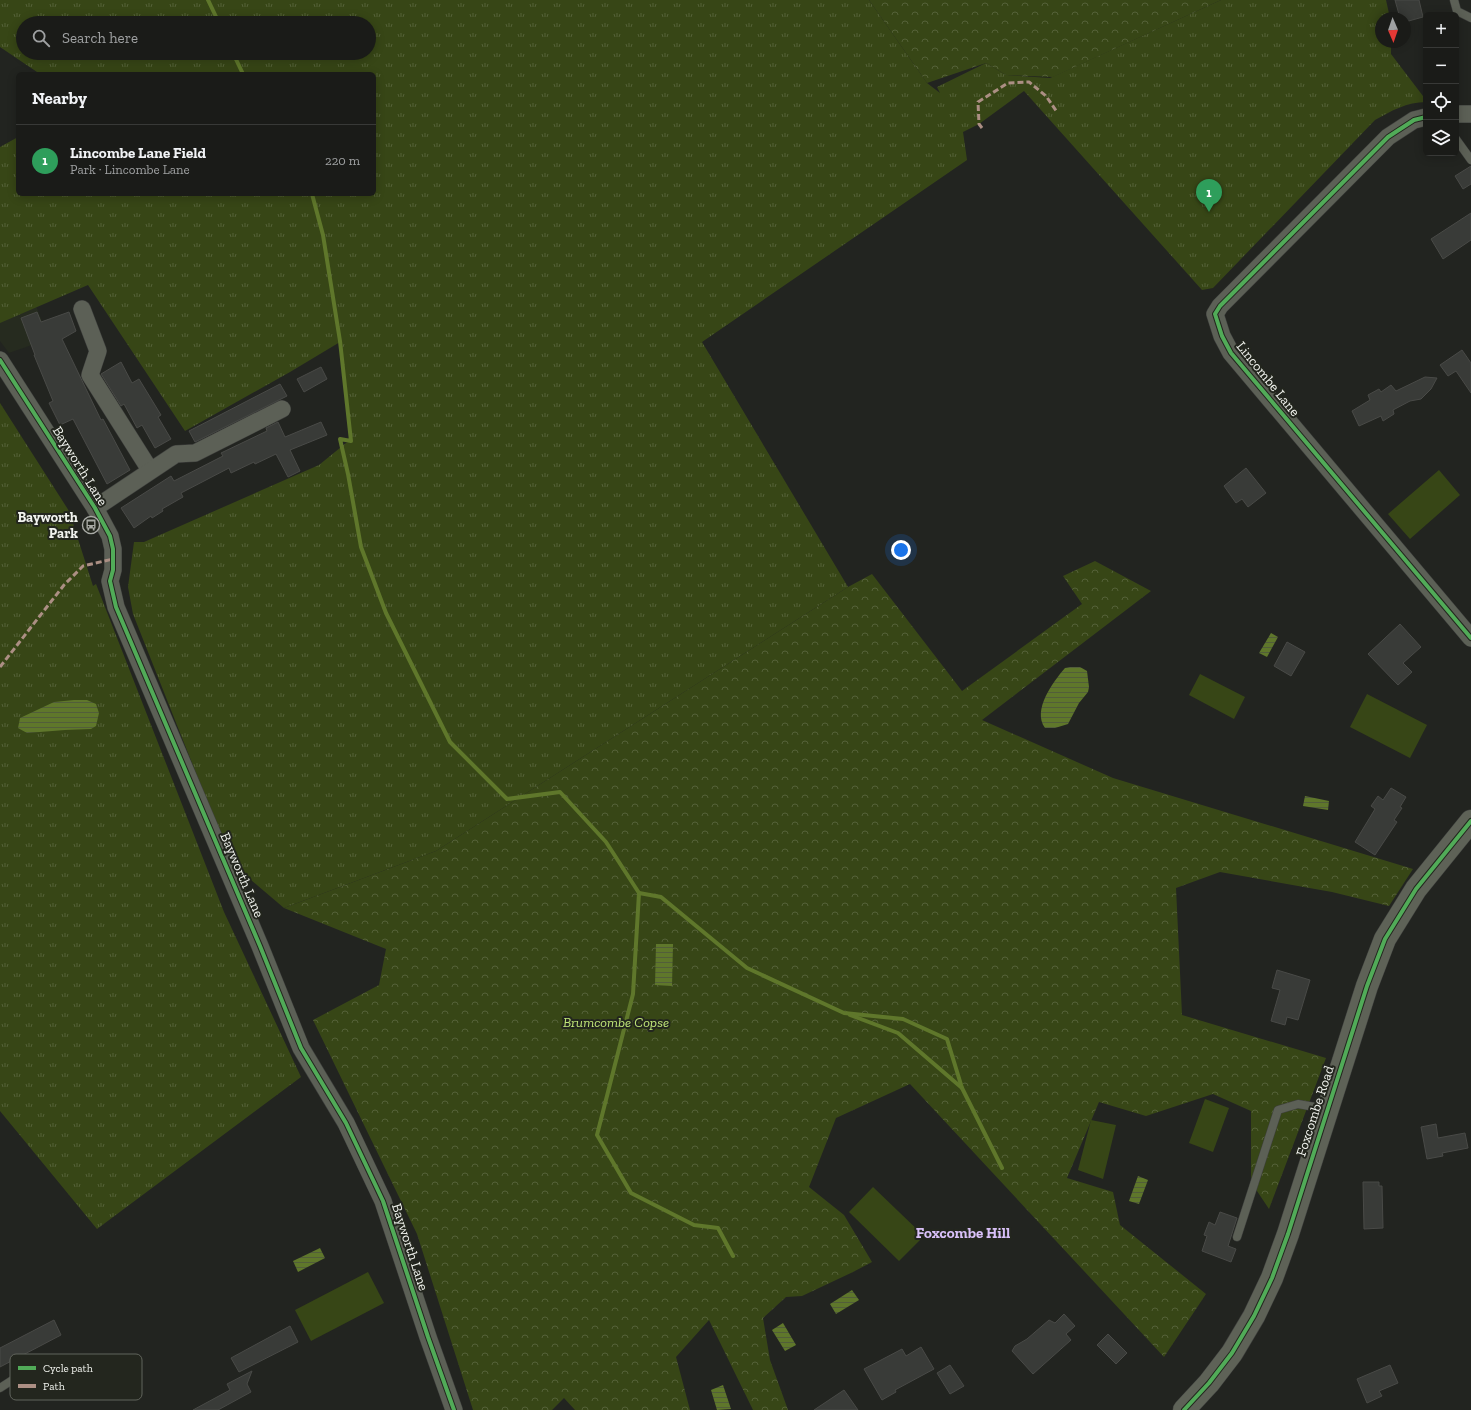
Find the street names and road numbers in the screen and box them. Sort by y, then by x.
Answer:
street label: Lincombe Lane [1233,338,1304,420]
street label: Bayworth Lane [49,423,111,509]
street label: Bayworth Lane [216,830,268,920]
street label: Foxcombe Road [1292,1063,1338,1159]
street label: Bayworth Lane [388,1201,432,1293]

